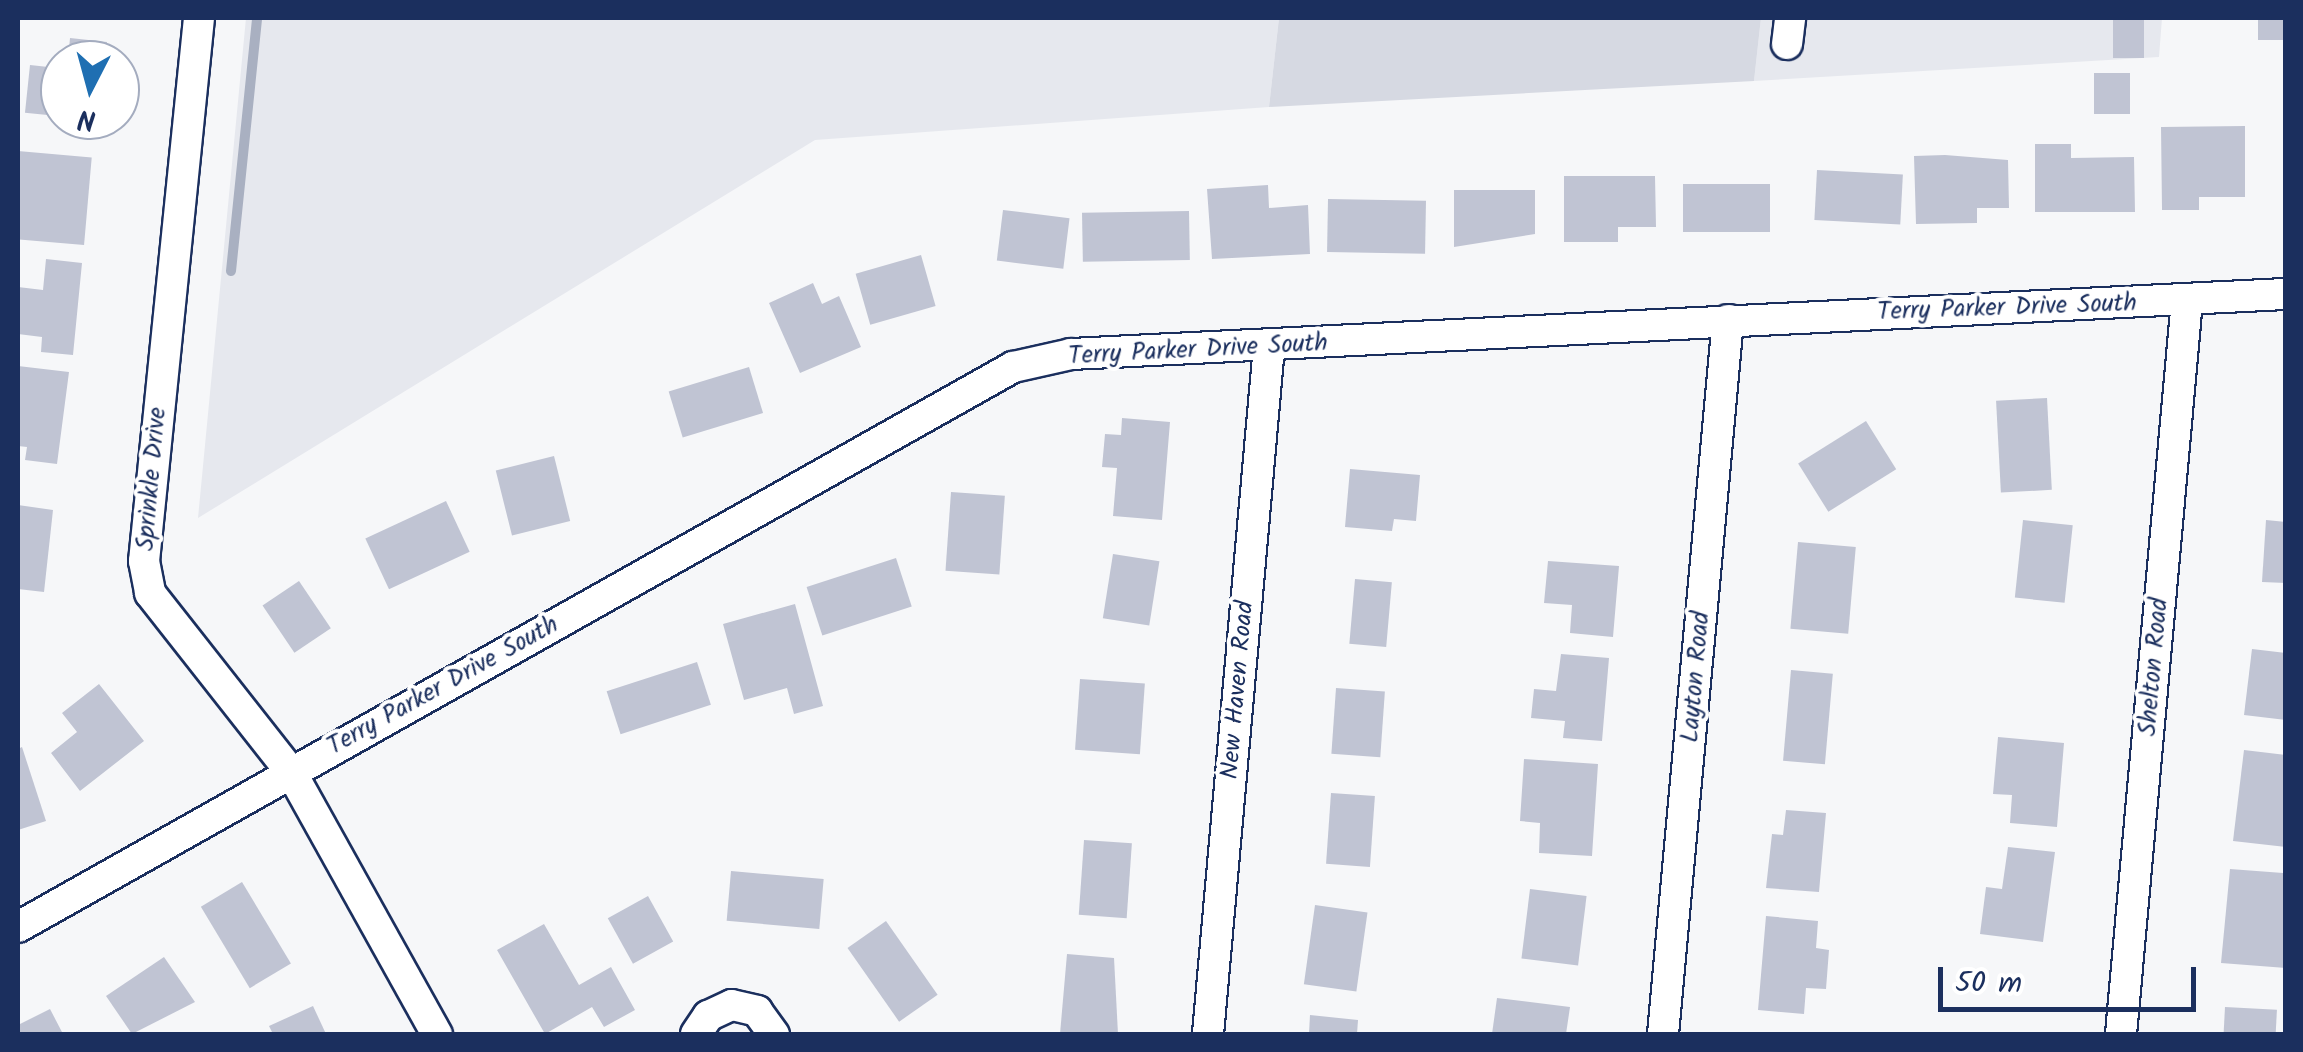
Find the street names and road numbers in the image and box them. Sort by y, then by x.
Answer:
street label: Terry Parker Drive South [1877,288,2137,328]
street label: Terry Parker Drive South [1068,328,1328,372]
street label: Sprinkle Drive [131,406,173,552]
street label: Shelton Road [2133,597,2175,737]
street label: New Haven Road [1215,600,1261,780]
street label: Terry Parker Drive South [322,610,564,762]
street label: Layton Road [1675,610,1717,744]

